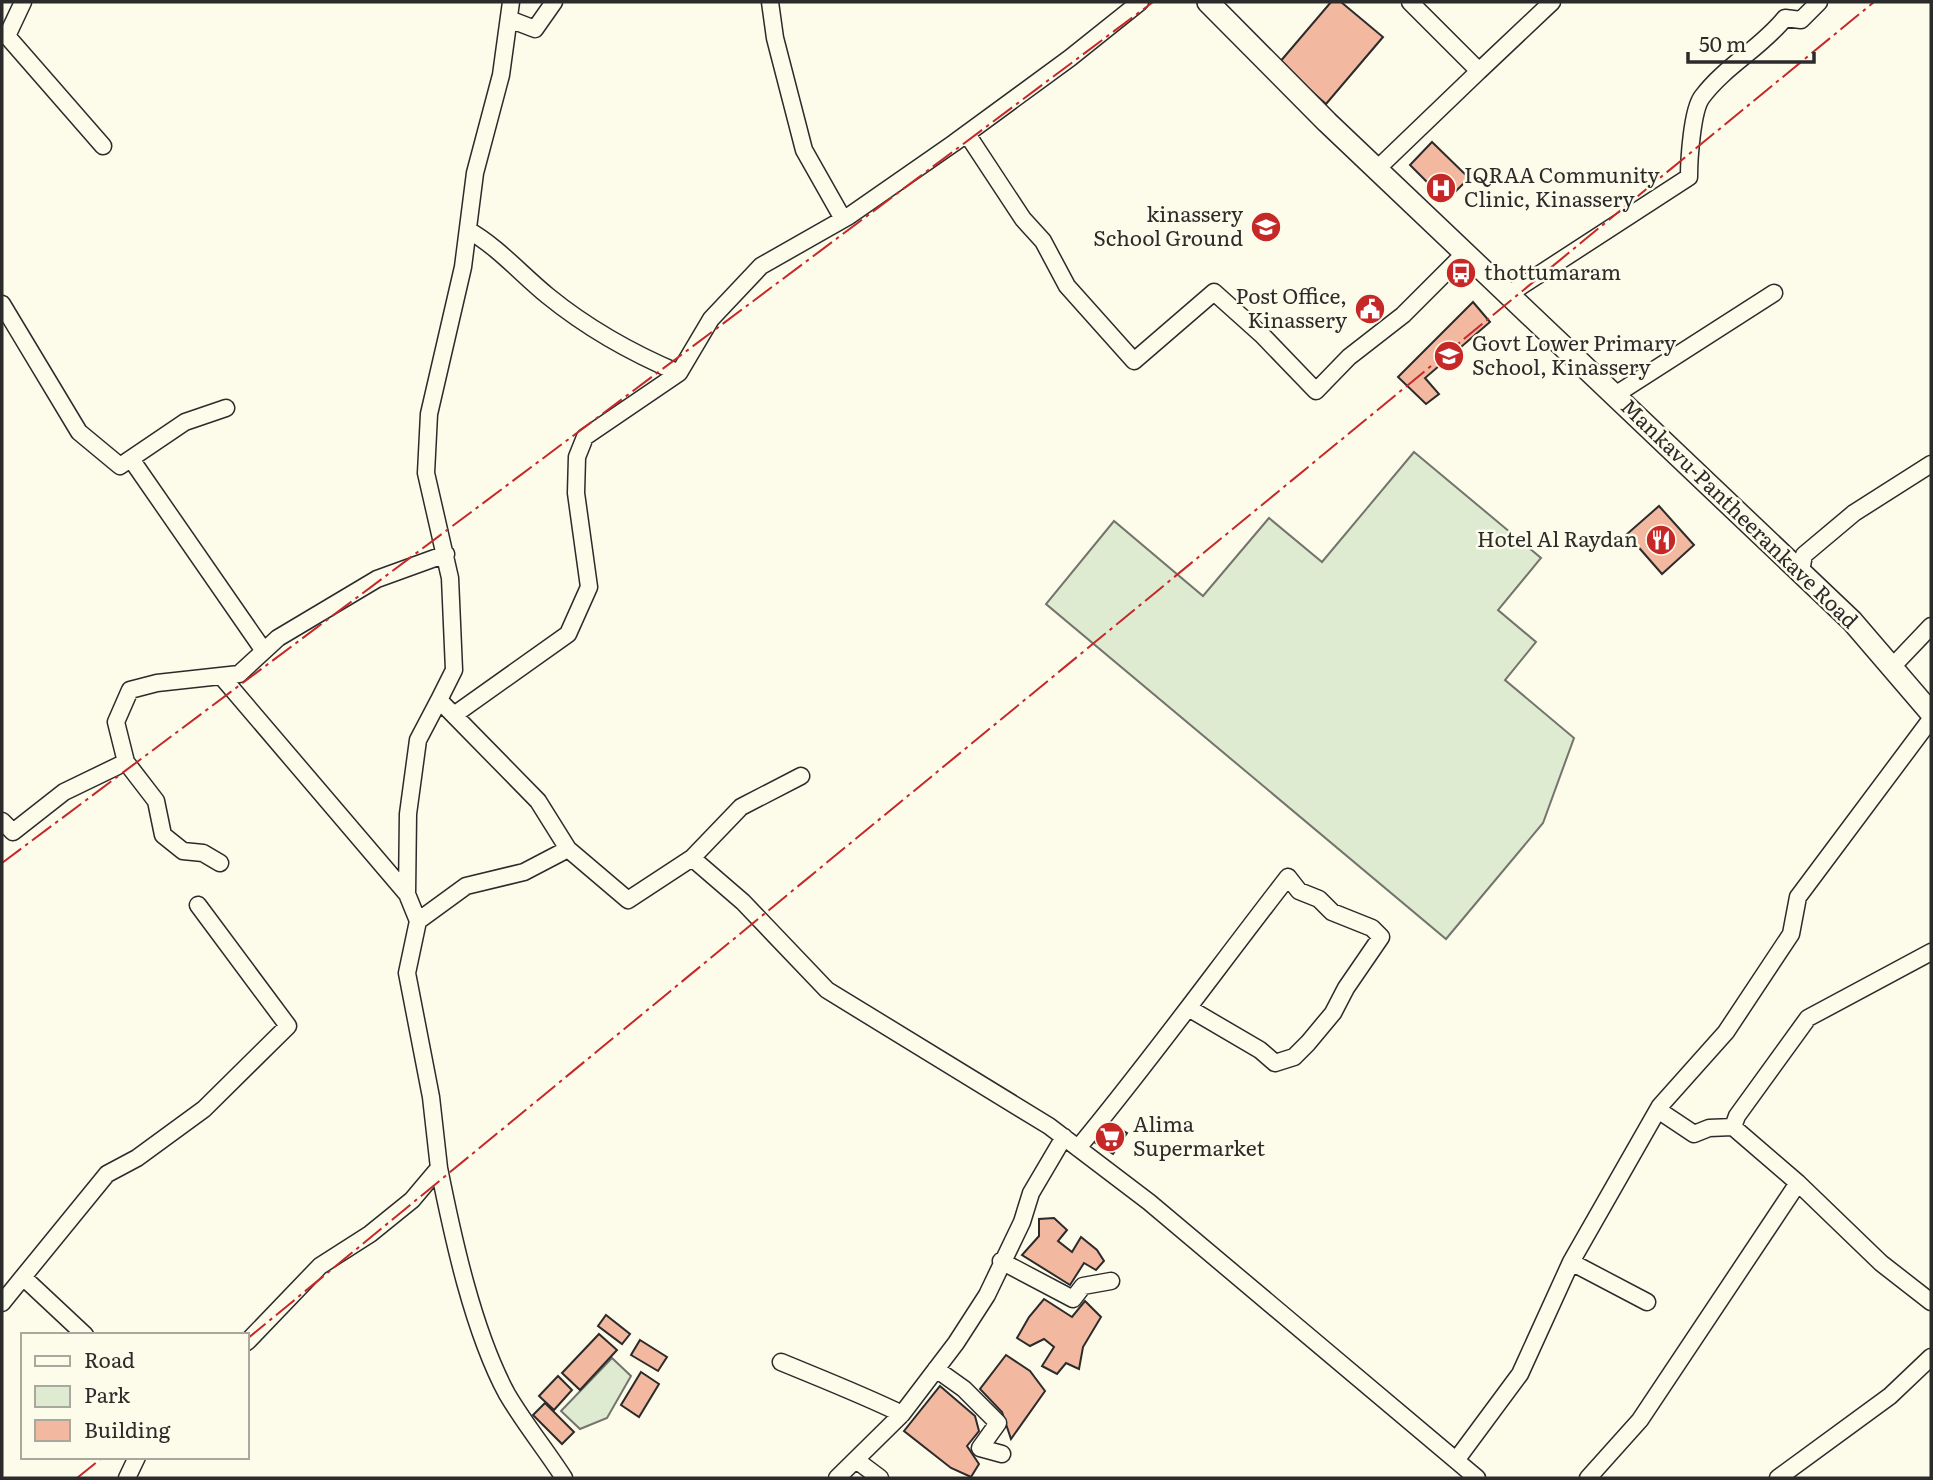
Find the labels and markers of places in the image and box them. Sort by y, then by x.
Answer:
place label: IQRAA Community Clinic, Kinassery [1464,158,1661,213]
hospital icon: IQRAA Community Clinic, Kinassery [1424,171,1458,205]
place label: kinassery School Ground [1093,197,1244,252]
school or university icon: kinassery School Ground [1249,210,1283,244]
place label: thottumaram [1484,255,1621,286]
bus stop icon: thottumaram [1444,256,1478,290]
place label: Post Office, Kinassery [1236,279,1348,334]
public building icon: Post Office, Kinassery [1353,292,1387,326]
place label: Govt Lower Primary School, Kinassery [1472,326,1677,381]
school or university icon: Govt Lower Primary School, Kinassery [1432,339,1466,373]
place label: Hotel Al Raydan [1477,522,1638,553]
restaurant icon: Hotel Al Raydan [1644,523,1678,557]
place label: Alima Supermarket [1133,1107,1265,1162]
supermarket icon: Alima Supermarket [1093,1120,1127,1154]

